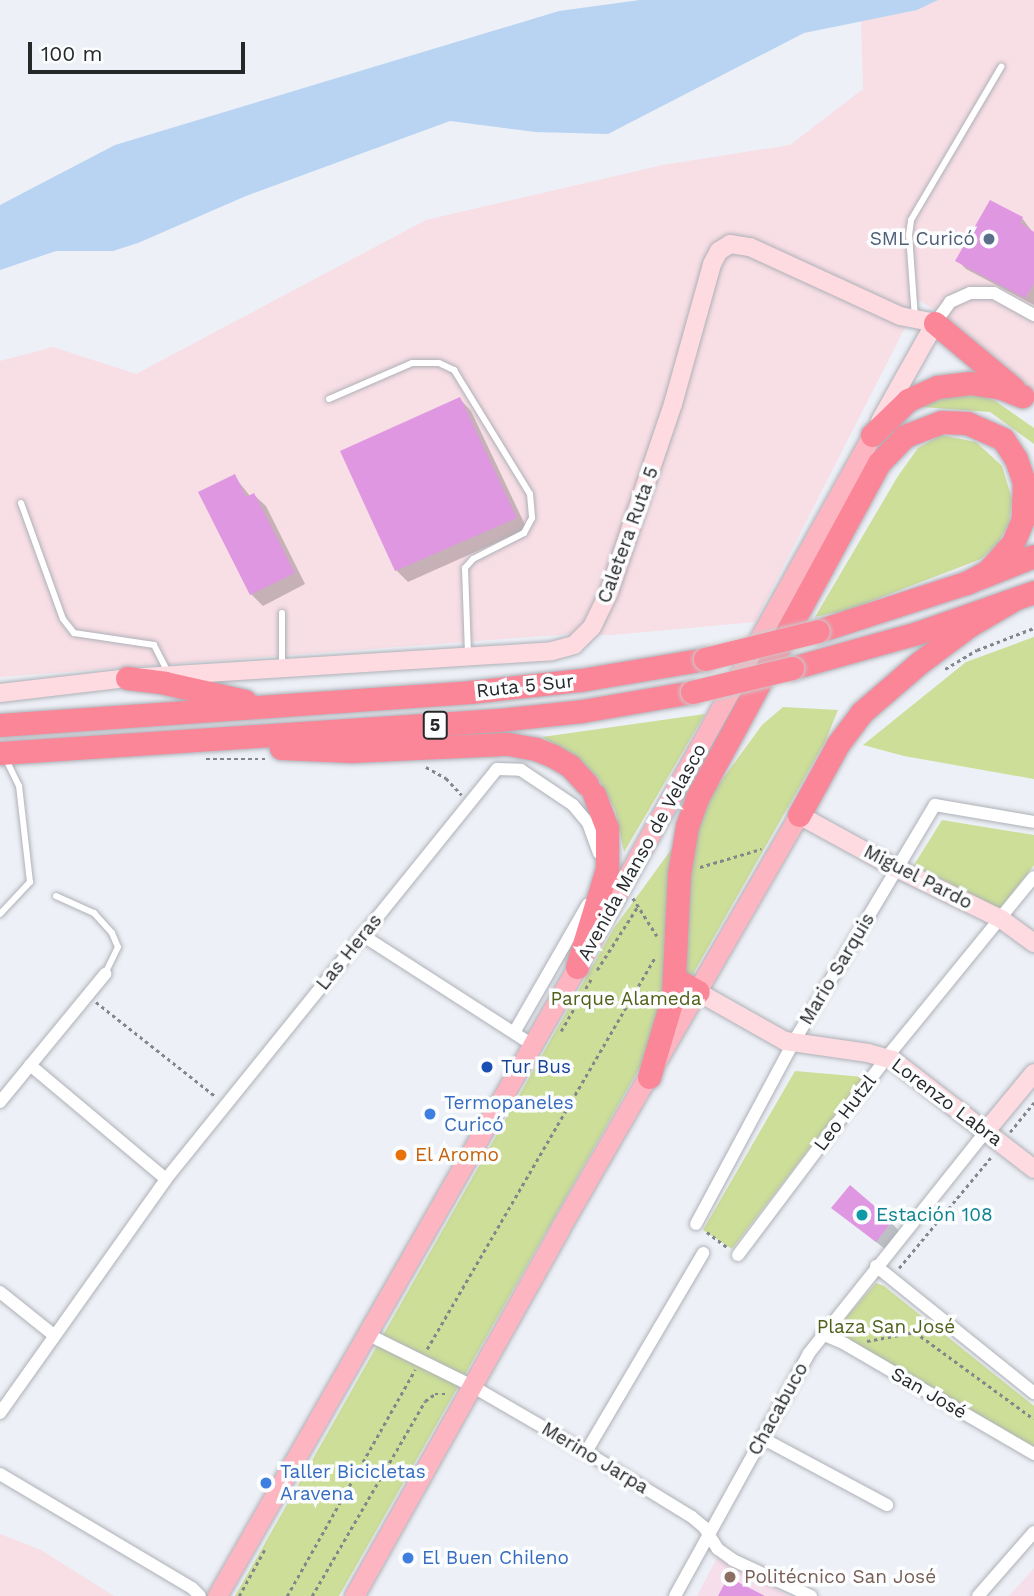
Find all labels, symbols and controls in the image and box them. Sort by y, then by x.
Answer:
scale bar [32,28,248,72]
text: 100 m [41,41,103,66]
place label: SML Curicó [869,228,975,250]
marker: SML Curicó [981,231,997,247]
street label: Caletera Ruta 5 [593,463,663,607]
street label: Ruta 5 Sur [475,670,575,702]
road number: 5 [423,710,447,740]
street label: Avenida Manso de Velasco [572,739,712,965]
street label: Miguel Pardo [860,840,976,914]
street label: Las Heras [311,909,387,995]
street label: Mario Sarquis [795,909,879,1029]
park label: Parque Alameda [550,988,702,1010]
street label: Lorenzo Labra [887,1053,1007,1151]
place label: Tur Bus [501,1056,571,1078]
marker: Tur Bus [479,1059,495,1075]
street label: Leo Hutzl [809,1070,881,1156]
place label: Termopaneles Curicó [444,1092,574,1136]
marker: Termopaneles Curicó [422,1106,438,1122]
place label: El Aromo [415,1144,500,1166]
marker: El Aromo [393,1147,409,1163]
place label: Estación 108 [876,1204,993,1226]
marker: Estación 108 [854,1207,870,1223]
park label: Plaza San José [816,1316,956,1338]
street label: Chacabuco [743,1359,813,1459]
street label: San José [887,1362,971,1424]
street label: Merino Jarpa [537,1417,653,1499]
place label: Taller Bicicletas Aravena [280,1461,426,1505]
marker: Taller Bicicletas Aravena [258,1475,274,1491]
place label: El Buen Chileno [422,1547,570,1569]
marker: El Buen Chileno [400,1550,416,1566]
place label: Politécnico San José [744,1566,937,1588]
marker: Politécnico San José [722,1569,738,1585]

